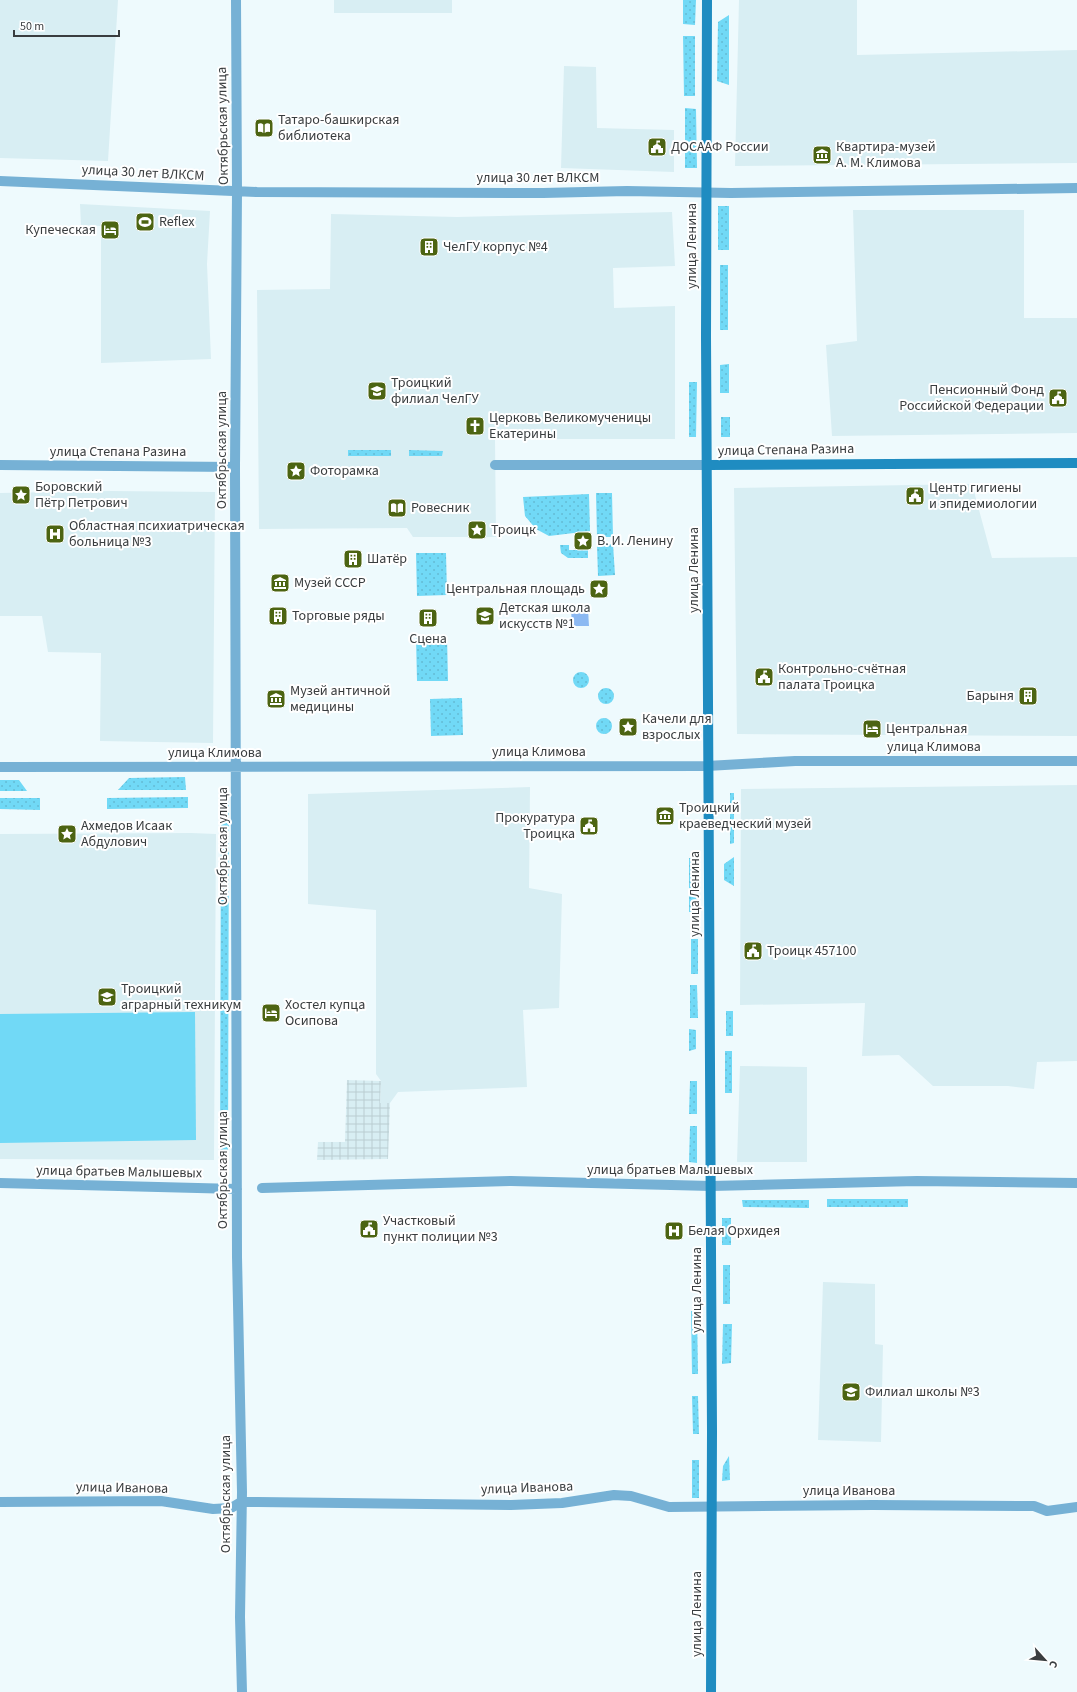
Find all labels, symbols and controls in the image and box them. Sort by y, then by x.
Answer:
scale bar [14,12,119,38]
text: 50 m [20,18,44,35]
street label: Октябрьская улица [212,67,234,185]
place label: Татаро-башкирская библиотека [278,110,399,146]
library icon: Татаро-башкирская библиотека [253,117,275,139]
public building icon: ДОСААФ России [646,136,668,158]
place label: ДОСААФ России [671,137,769,157]
place label: Квартира-музей А. М. Климова [836,137,936,173]
museum icon: Квартира-музей А. М. Климова [811,144,833,166]
street label: улица 30 лет ВЛКСМ [81,160,205,186]
street label: улица 30 лет ВЛКСМ [477,168,599,188]
street label: улица Ленина [682,203,702,289]
sports icon: Reflex [134,211,156,233]
place label: Reflex [159,212,195,232]
hotel icon: Купеческая [99,219,121,241]
place label: Купеческая [25,220,96,240]
building icon: ЧелГУ корпус №4 [418,236,440,258]
place label: ЧелГУ корпус №4 [443,237,548,257]
place label: Троицкий филиал ЧелГУ [391,373,480,409]
school or university icon: Троицкий филиал ЧелГУ [366,380,388,402]
place label: Пенсионный Фонд Российской Федерации [899,380,1045,416]
public building icon: Пенсионный Фонд Российской Федерации [1047,387,1069,409]
street label: Октябрьская улица [212,391,232,509]
place label: Церковь Великомученицы Екатерины [489,408,651,444]
church icon: Церковь Великомученицы Екатерины [464,415,486,437]
street label: улица Степана Разина [718,439,854,461]
street label: улица Степана Разина [50,442,186,462]
place icon: Фоторамка [285,460,307,482]
place label: Фоторамка [310,461,379,481]
place label: Боровский Пётр Петрович [35,477,128,513]
place label: Центр гигиены и эпидемиологии [929,478,1037,514]
place icon: Боровский Пётр Петрович [10,484,32,506]
public building icon: Центр гигиены и эпидемиологии [904,485,926,507]
library icon: Ровесник [386,497,408,519]
place label: Ровесник [411,498,469,518]
place label: Областная психиатрическая больница №3 [69,516,245,552]
place icon: Троицк [466,519,488,541]
place label: Троицк [491,520,536,540]
hospital icon: Областная психиатрическая больница №3 [44,523,66,545]
street label: улица Ленина [684,527,704,613]
place icon: В. И. Ленину [572,530,594,552]
place label: В. И. Ленину [597,531,673,551]
building icon: Шатёр [342,548,364,570]
place label: Шатёр [367,549,407,569]
museum icon: Музей СССР [269,572,291,594]
place label: Музей СССР [294,573,366,593]
place icon: Центральная площадь [588,578,610,600]
place label: Центральная площадь [446,579,585,599]
place label: Детская школа искусств №1 [499,598,591,634]
building icon: Торговые ряды [267,605,289,627]
school or university icon: Детская школа искусств №1 [474,605,496,627]
place label: Торговые ряды [292,606,385,626]
building icon: Сцена [417,607,439,629]
place label: Сцена [409,629,447,649]
place label: Контрольно-счётная палата Троицка [778,659,906,695]
public building icon: Контрольно-счётная палата Троицка [753,666,775,688]
place label: Музей античной медицины [290,681,390,717]
building icon: Барыня [1017,685,1039,707]
place label: Барыня [967,686,1014,706]
museum icon: Музей античной медицины [265,688,287,710]
place label: Качели для взрослых [642,709,712,745]
place icon: Качели для взрослых [617,716,639,738]
hotel icon: Центральная [861,718,883,740]
place label: Центральная [886,719,967,739]
street label: улица Климова [887,737,981,757]
street label: улица Климова [492,742,586,762]
street label: улица Климова [168,743,262,763]
street label: Октябрьская улица [213,787,233,905]
place label: Троицкий краеведческий музей [679,798,811,834]
museum icon: Троицкий краеведческий музей [654,805,676,827]
place label: Прокуратура Троицка [495,808,575,844]
public building icon: Прокуратура Троицка [578,815,600,837]
place label: Ахмедов Исаак Абдулович [81,816,172,852]
place icon: Ахмедов Исаак Абдулович [56,823,78,845]
street label: улица Ленина [685,851,705,937]
public building icon: Троицк 457100 [742,940,764,962]
place label: Троицк 457100 [767,941,856,961]
place label: Троицкий аграрный техникум [121,979,241,1015]
school or university icon: Троицкий аграрный техникум [96,986,118,1008]
place label: Хостел купца Осипова [285,995,365,1031]
hotel icon: Хостел купца Осипова [260,1002,282,1024]
street label: Октябрьская улица [213,1111,233,1229]
street label: улица братьев Малышевых [587,1160,754,1180]
street label: улица братьев Малышевых [36,1161,203,1183]
place label: Участковый пункт полиции №3 [383,1211,498,1247]
public building icon: Участковый пункт полиции №3 [358,1218,380,1240]
hospital icon: Белая Орхидея [663,1220,685,1242]
place label: Белая Орхидея [688,1221,780,1241]
street label: улица Ленина [687,1247,707,1333]
school or university icon: Филиал школы №3 [840,1381,862,1403]
place label: Филиал школы №3 [865,1382,980,1402]
street label: Октябрьская улица [216,1435,236,1553]
street label: улица Иванова [480,1476,574,1500]
street label: улица Иванова [76,1477,168,1499]
street label: улица Иванова [803,1481,895,1501]
street label: улица Ленина [687,1571,707,1657]
north arrow [1025,1640,1065,1680]
text: С [1045,1658,1062,1671]

